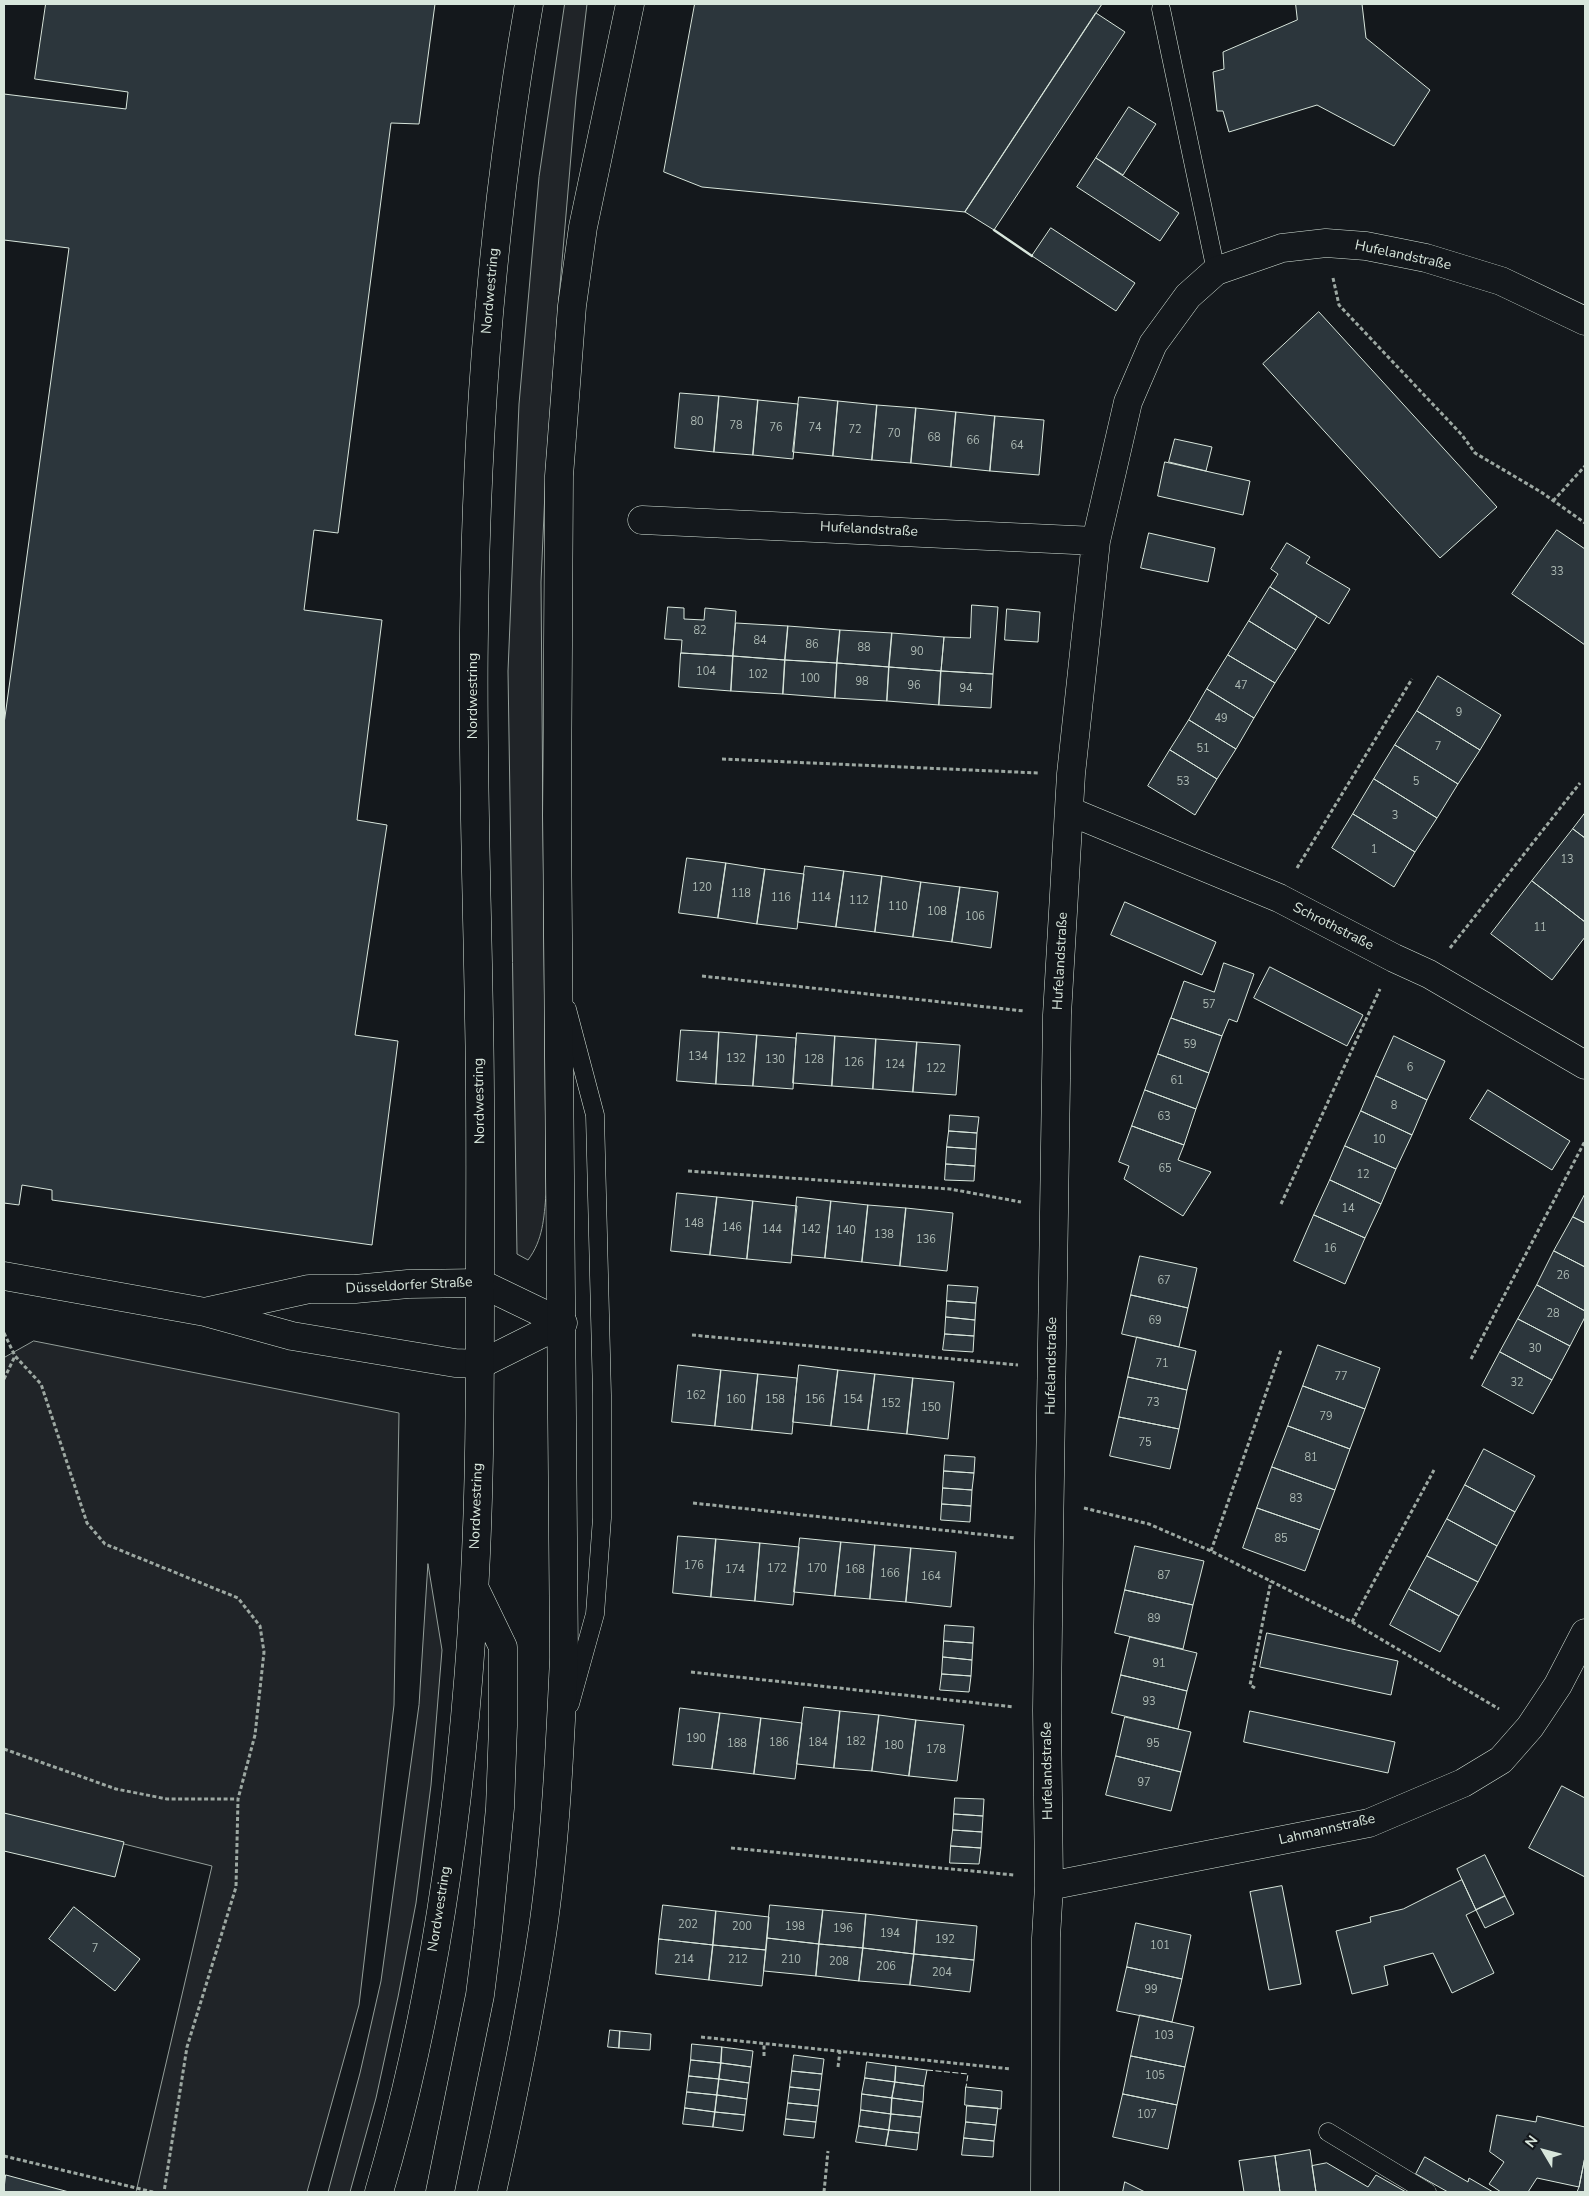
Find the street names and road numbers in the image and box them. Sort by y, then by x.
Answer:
street label: Hufelandstraße [1353,238,1453,274]
street label: Nordwestring [479,247,503,335]
street label: Hufelandstraße [820,519,918,541]
street label: Nordwestring [466,653,482,739]
street label: Schrothstraße [1290,899,1376,955]
street label: Hufelandstraße [1050,912,1072,1010]
street label: Nordwestring [471,1058,489,1144]
street label: Düsseldorfer Straße [345,1274,473,1298]
street label: Hufelandstraße [1043,1317,1061,1415]
street label: Nordwestring [467,1463,487,1549]
street label: Hufelandstraße [1039,1722,1057,1820]
street label: Lahmannstraße [1277,1811,1377,1849]
street label: Nordwestring [425,1865,455,1953]

